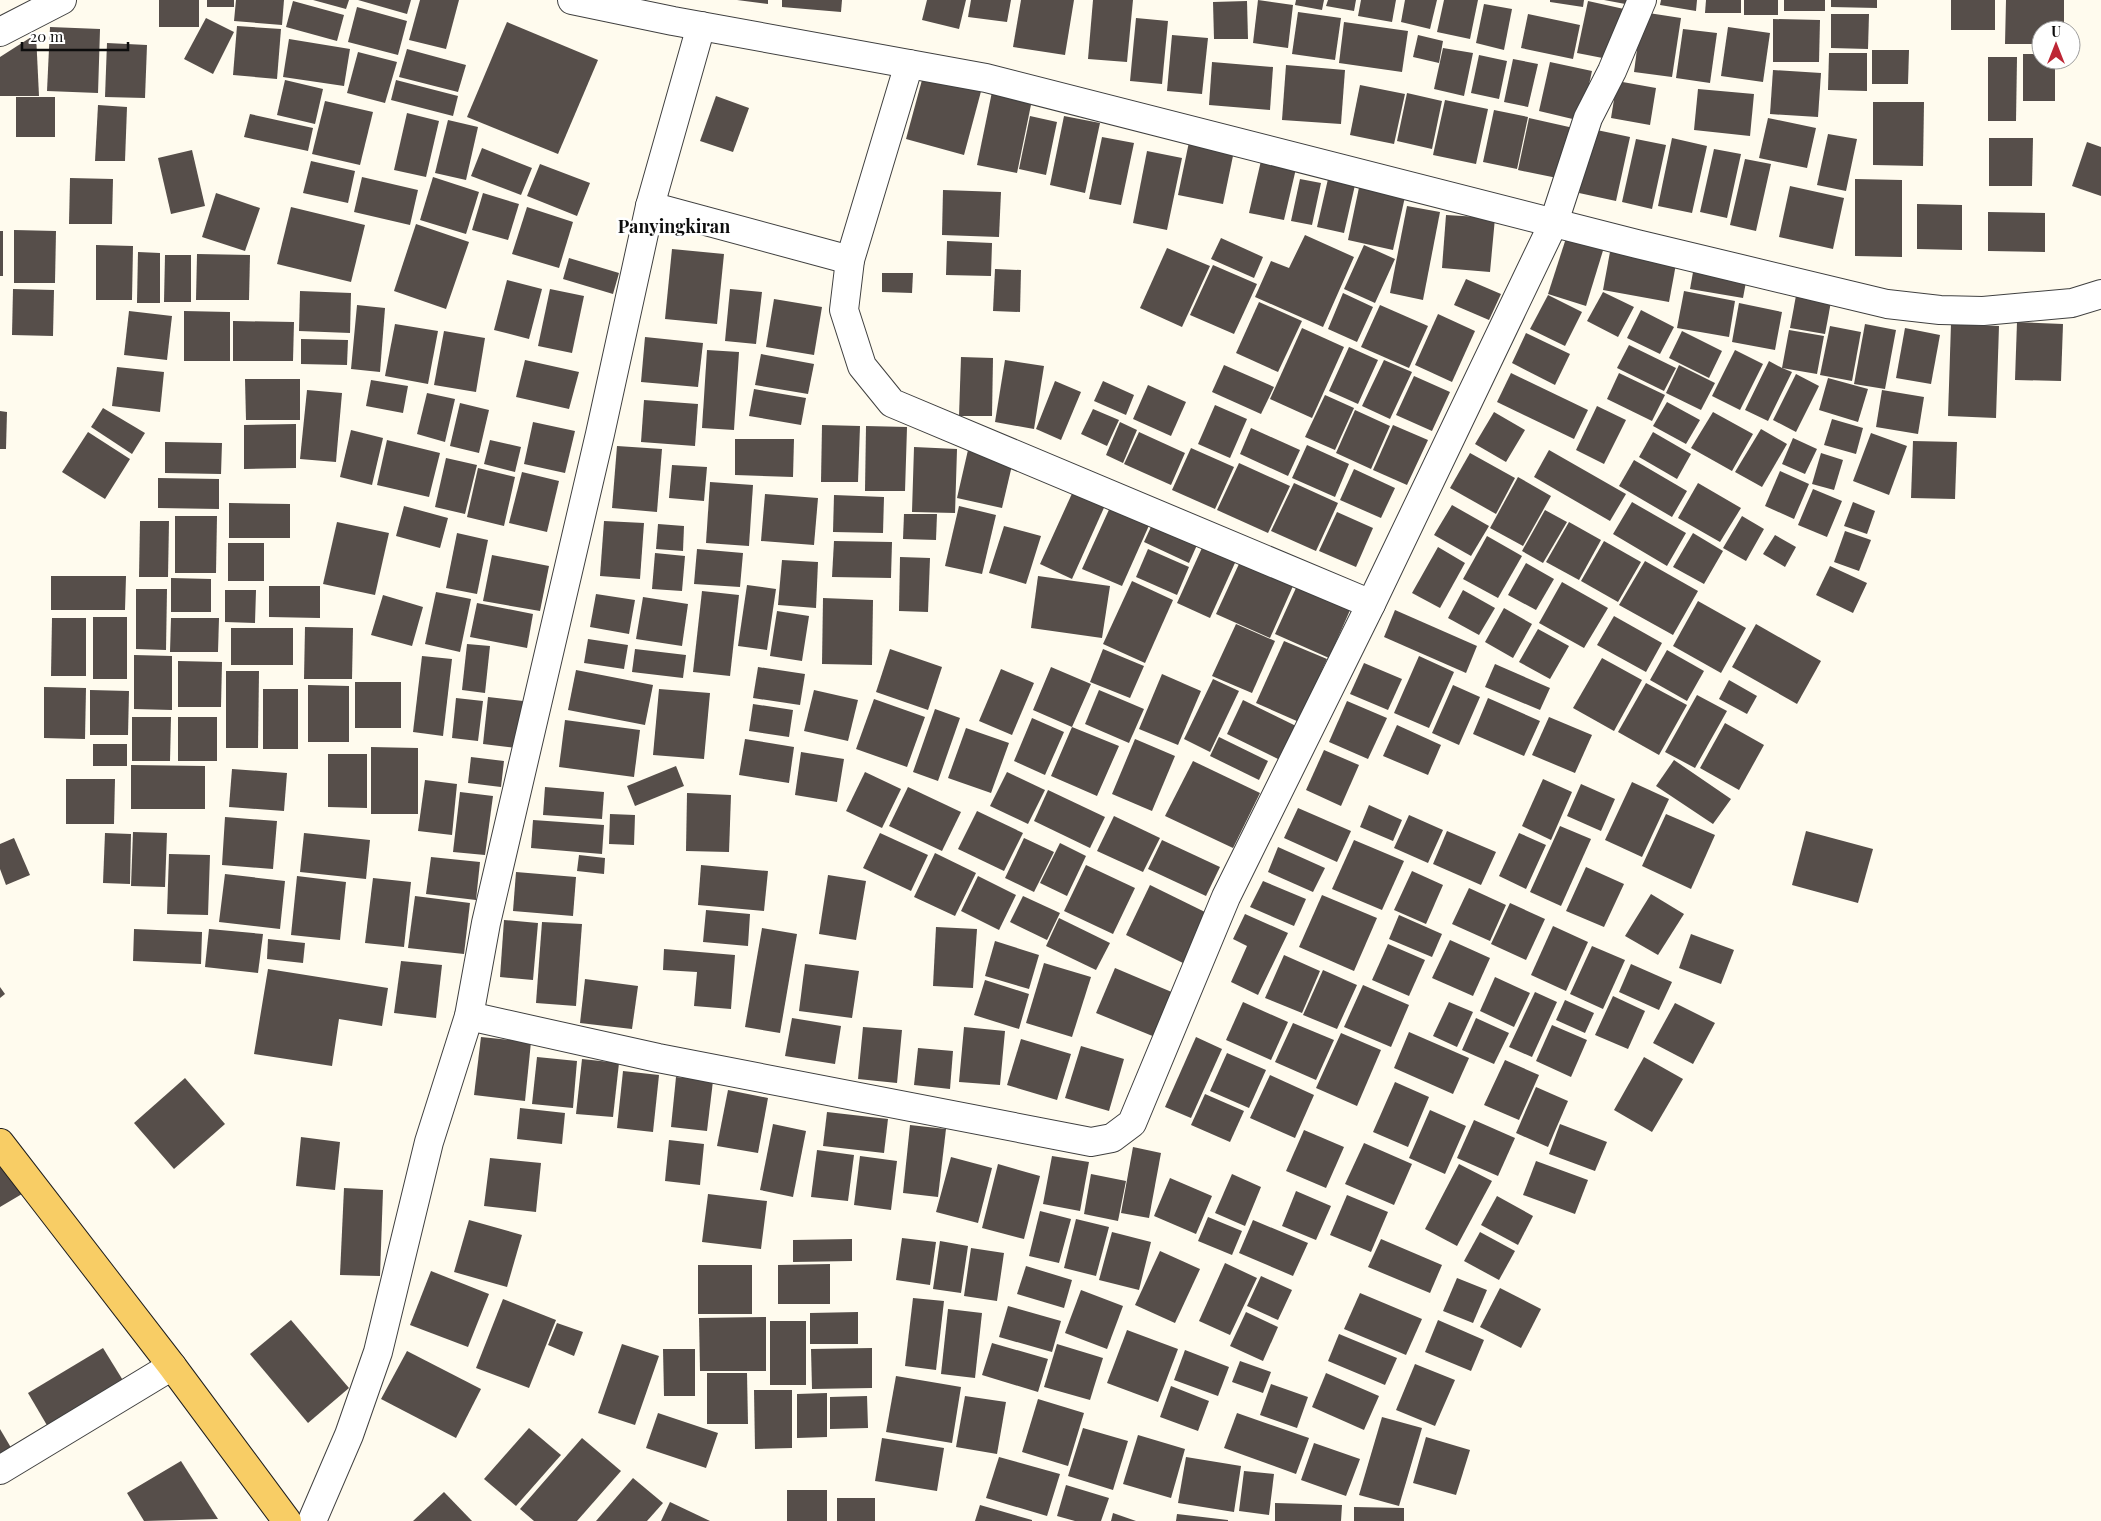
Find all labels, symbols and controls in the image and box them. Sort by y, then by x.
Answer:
scale bar [22,20,129,52]
north arrow [2031,20,2081,70]
text: U [2051,22,2061,41]
text: 20 m [30,26,64,46]
district label: Panyingkiran [618,214,730,238]

